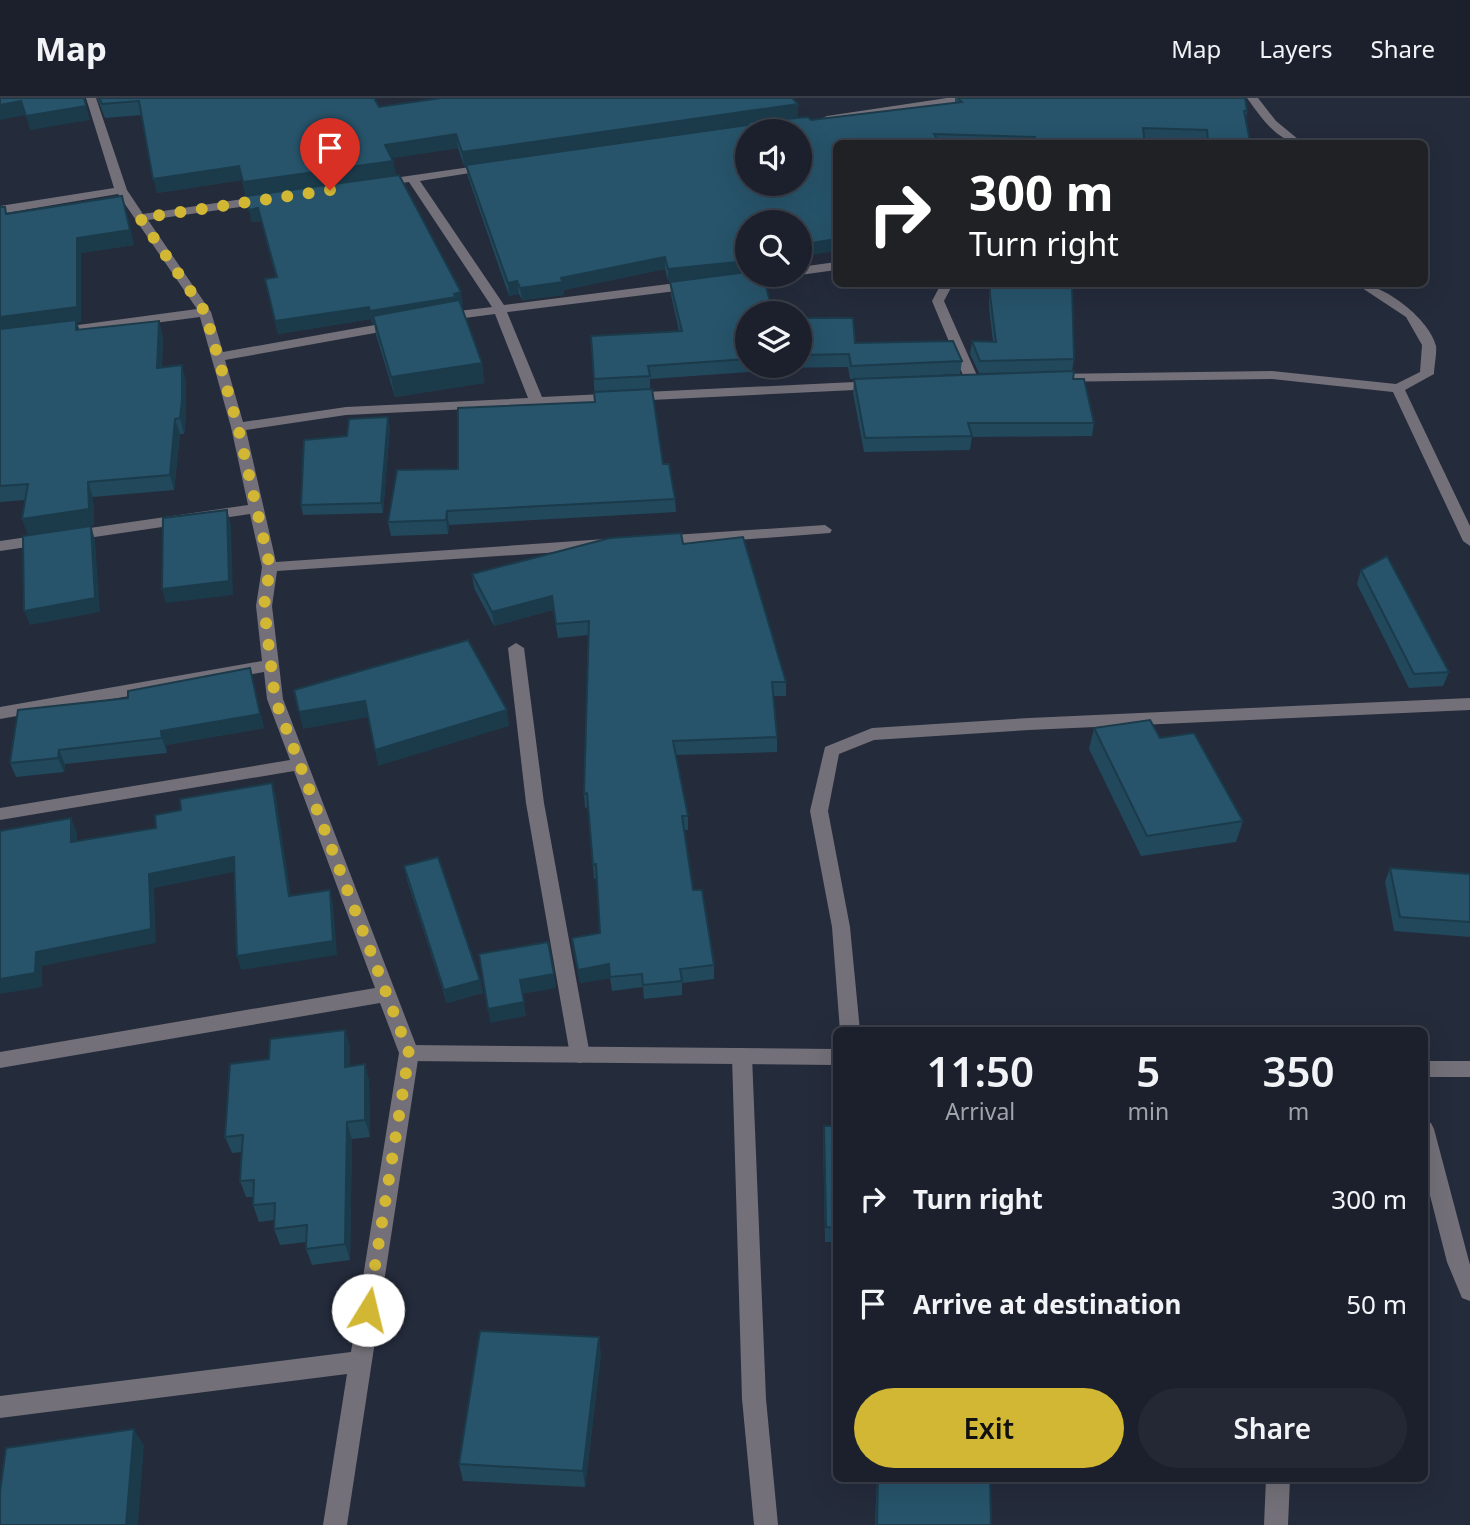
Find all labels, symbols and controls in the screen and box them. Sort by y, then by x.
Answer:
text: Map [35,26,107,71]
text: Map [1171,32,1221,65]
text: Layers [1259,32,1333,65]
text: Share [1371,32,1435,65]
pin [300,118,360,190]
map controls [735,119,812,378]
button: sound [735,119,812,196]
icon: arrive [311,129,349,167]
text: 300 m [969,159,1114,225]
icon: right [854,168,945,259]
button: search [735,210,812,287]
text: Turn right [969,222,1119,265]
button: layers [735,301,812,378]
text: 11:50 [926,1042,1034,1099]
text: 5 [1136,1042,1160,1099]
text: 350 [1263,1042,1335,1099]
text: Arrival [945,1095,1015,1127]
text: min [1127,1095,1169,1127]
text: m [1288,1095,1309,1127]
icon: right [854,1180,892,1218]
text: Turn right [913,1181,1043,1217]
text: 300 m [1331,1181,1407,1217]
position arrow [331,1273,405,1347]
icon: arrive [854,1285,892,1323]
text: Arrive at destination [913,1286,1182,1322]
text: 50 m [1346,1286,1407,1322]
button: Exit [854,1388,1124,1468]
button: Share [1138,1388,1407,1468]

